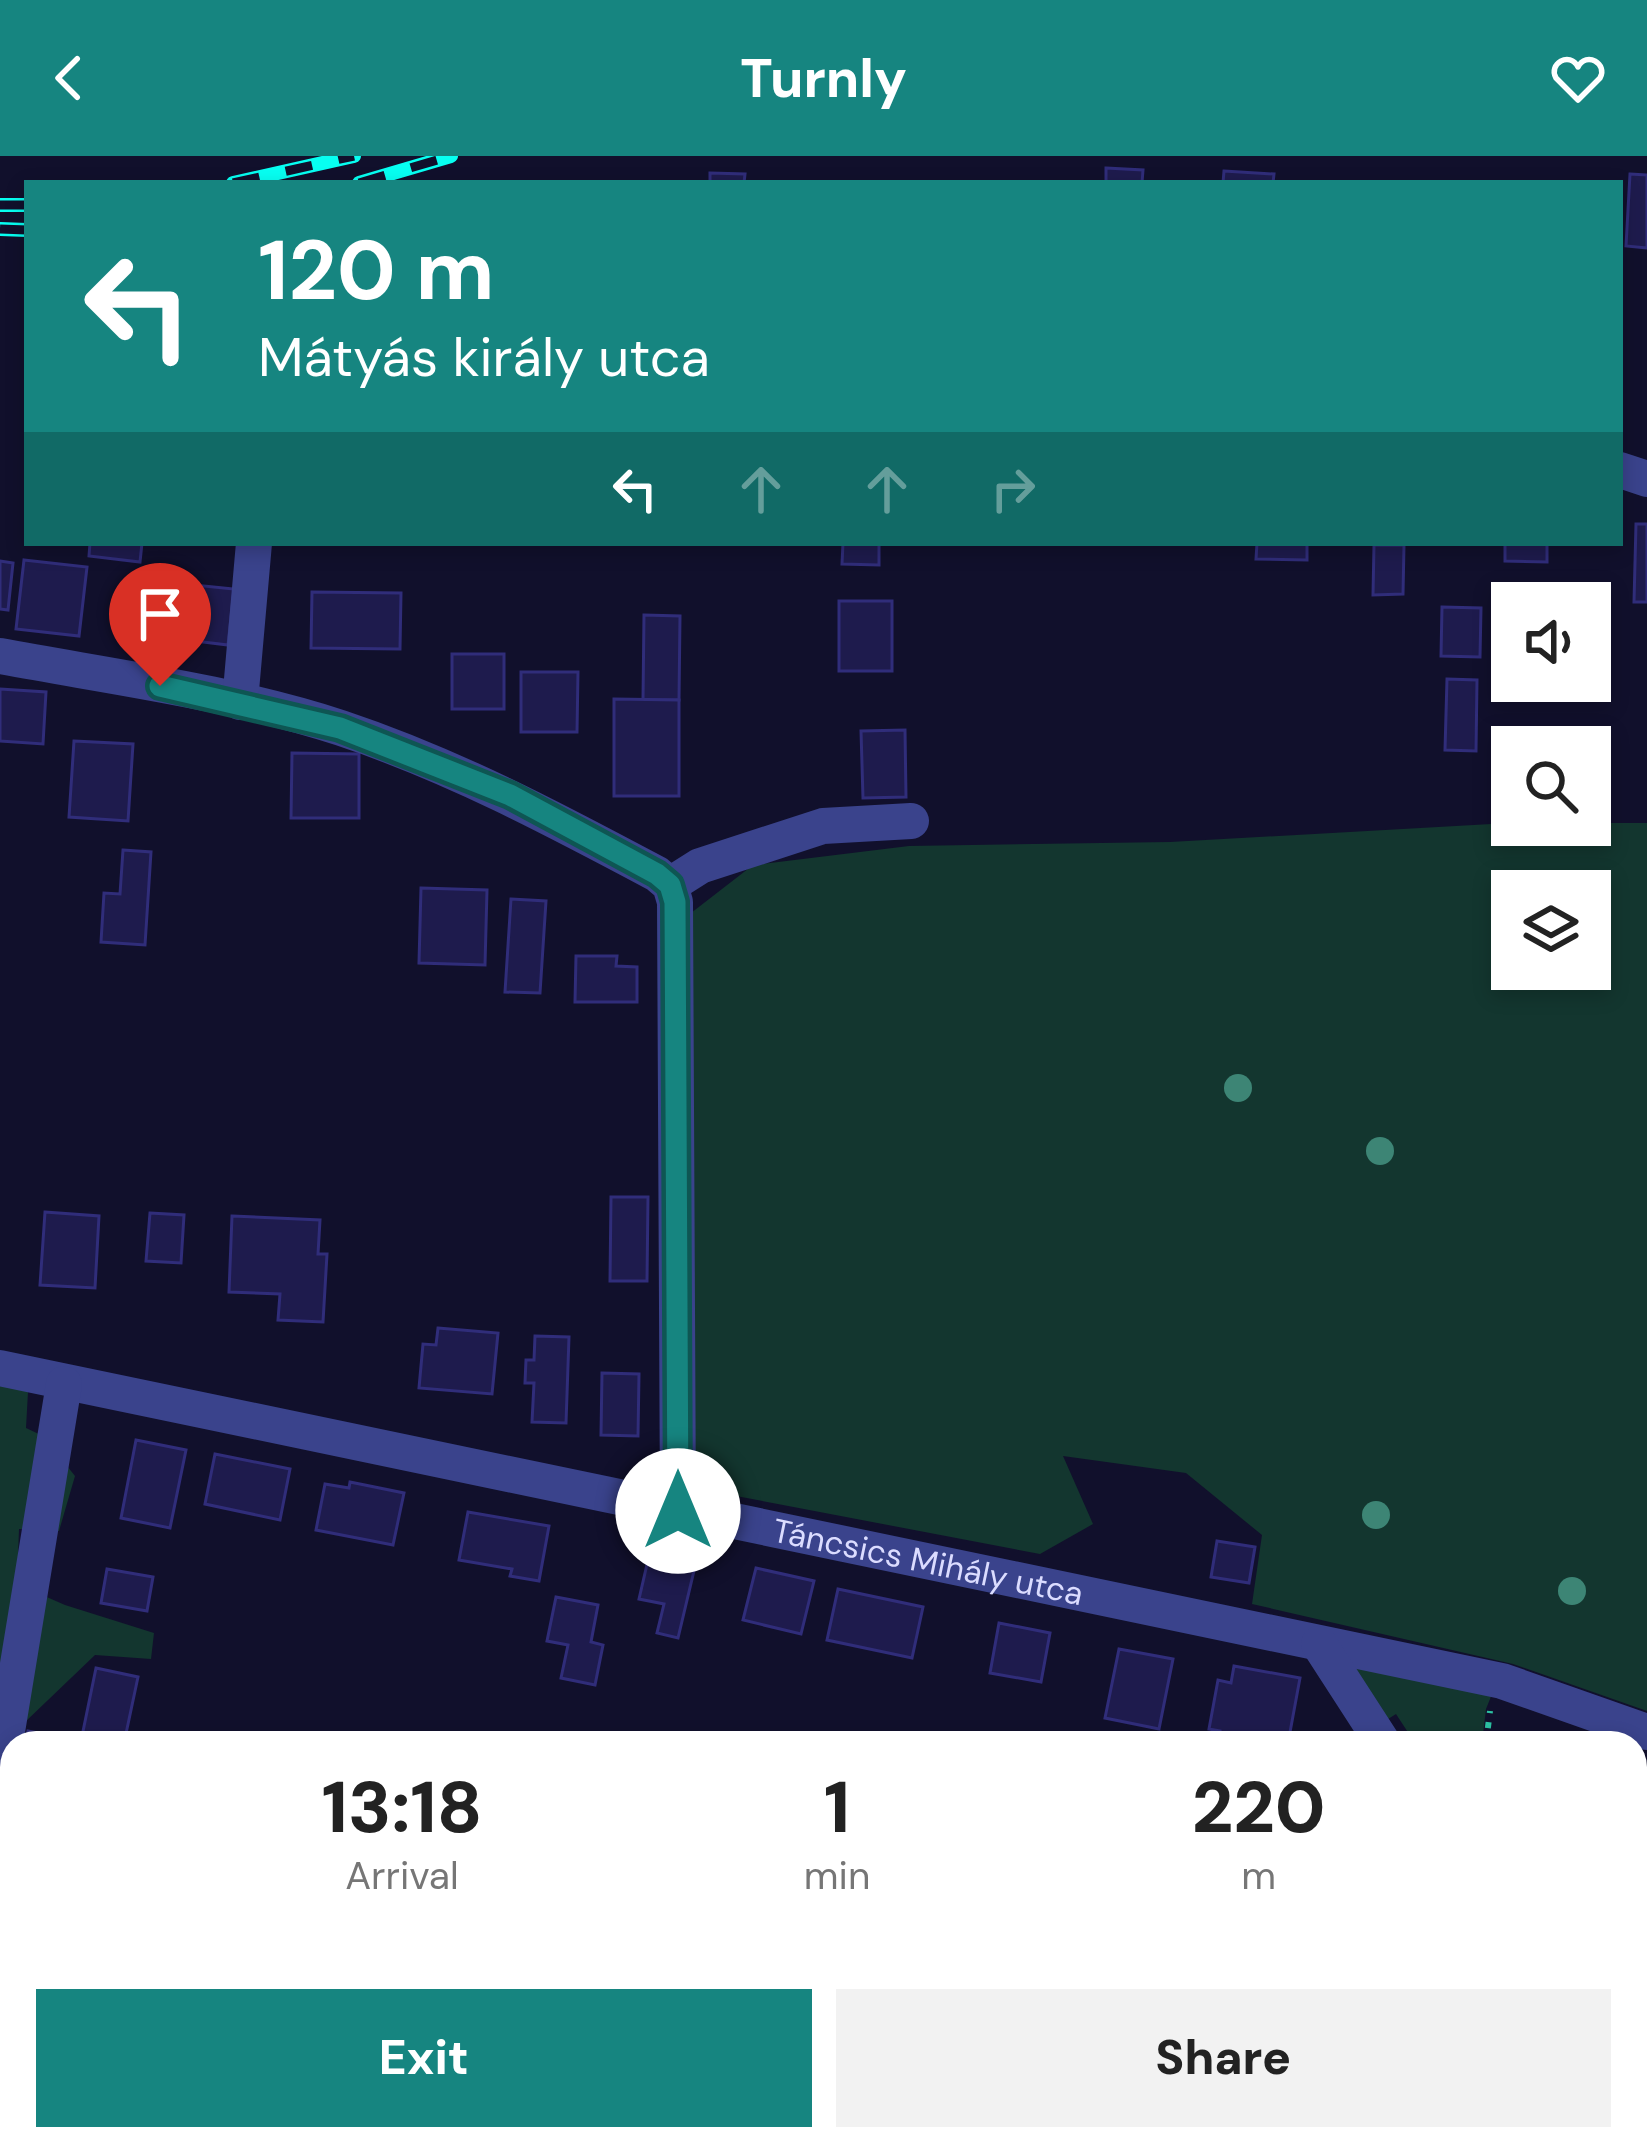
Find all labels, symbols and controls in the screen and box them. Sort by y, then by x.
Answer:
text: Turnly [740,43,907,114]
icon: back [36,45,102,111]
icon: heart [1545,45,1611,111]
text: 120 m [258,216,495,325]
icon: left [60,228,216,384]
text: Mátyás király utca [258,322,710,393]
icon: left [602,456,668,522]
icon: ahead [728,456,794,522]
icon: ahead [854,456,920,522]
icon: right [980,456,1046,522]
pin [109,563,211,686]
icon: arrive [127,581,193,647]
map controls [1491,582,1611,990]
button: sound [1491,582,1611,702]
button: search [1491,726,1611,846]
button: layers [1491,870,1611,990]
position arrow [615,1448,741,1574]
street label: Táncsics Mihály utca [769,1509,1087,1615]
text: 13:18 [321,1761,482,1854]
text: 1 [824,1761,850,1854]
text: 220 [1192,1761,1326,1854]
text: Arrival [345,1850,459,1901]
text: min [804,1850,870,1901]
text: m [1241,1850,1276,1901]
button: Exit [36,1989,812,2127]
button: Share [836,1989,1611,2127]

